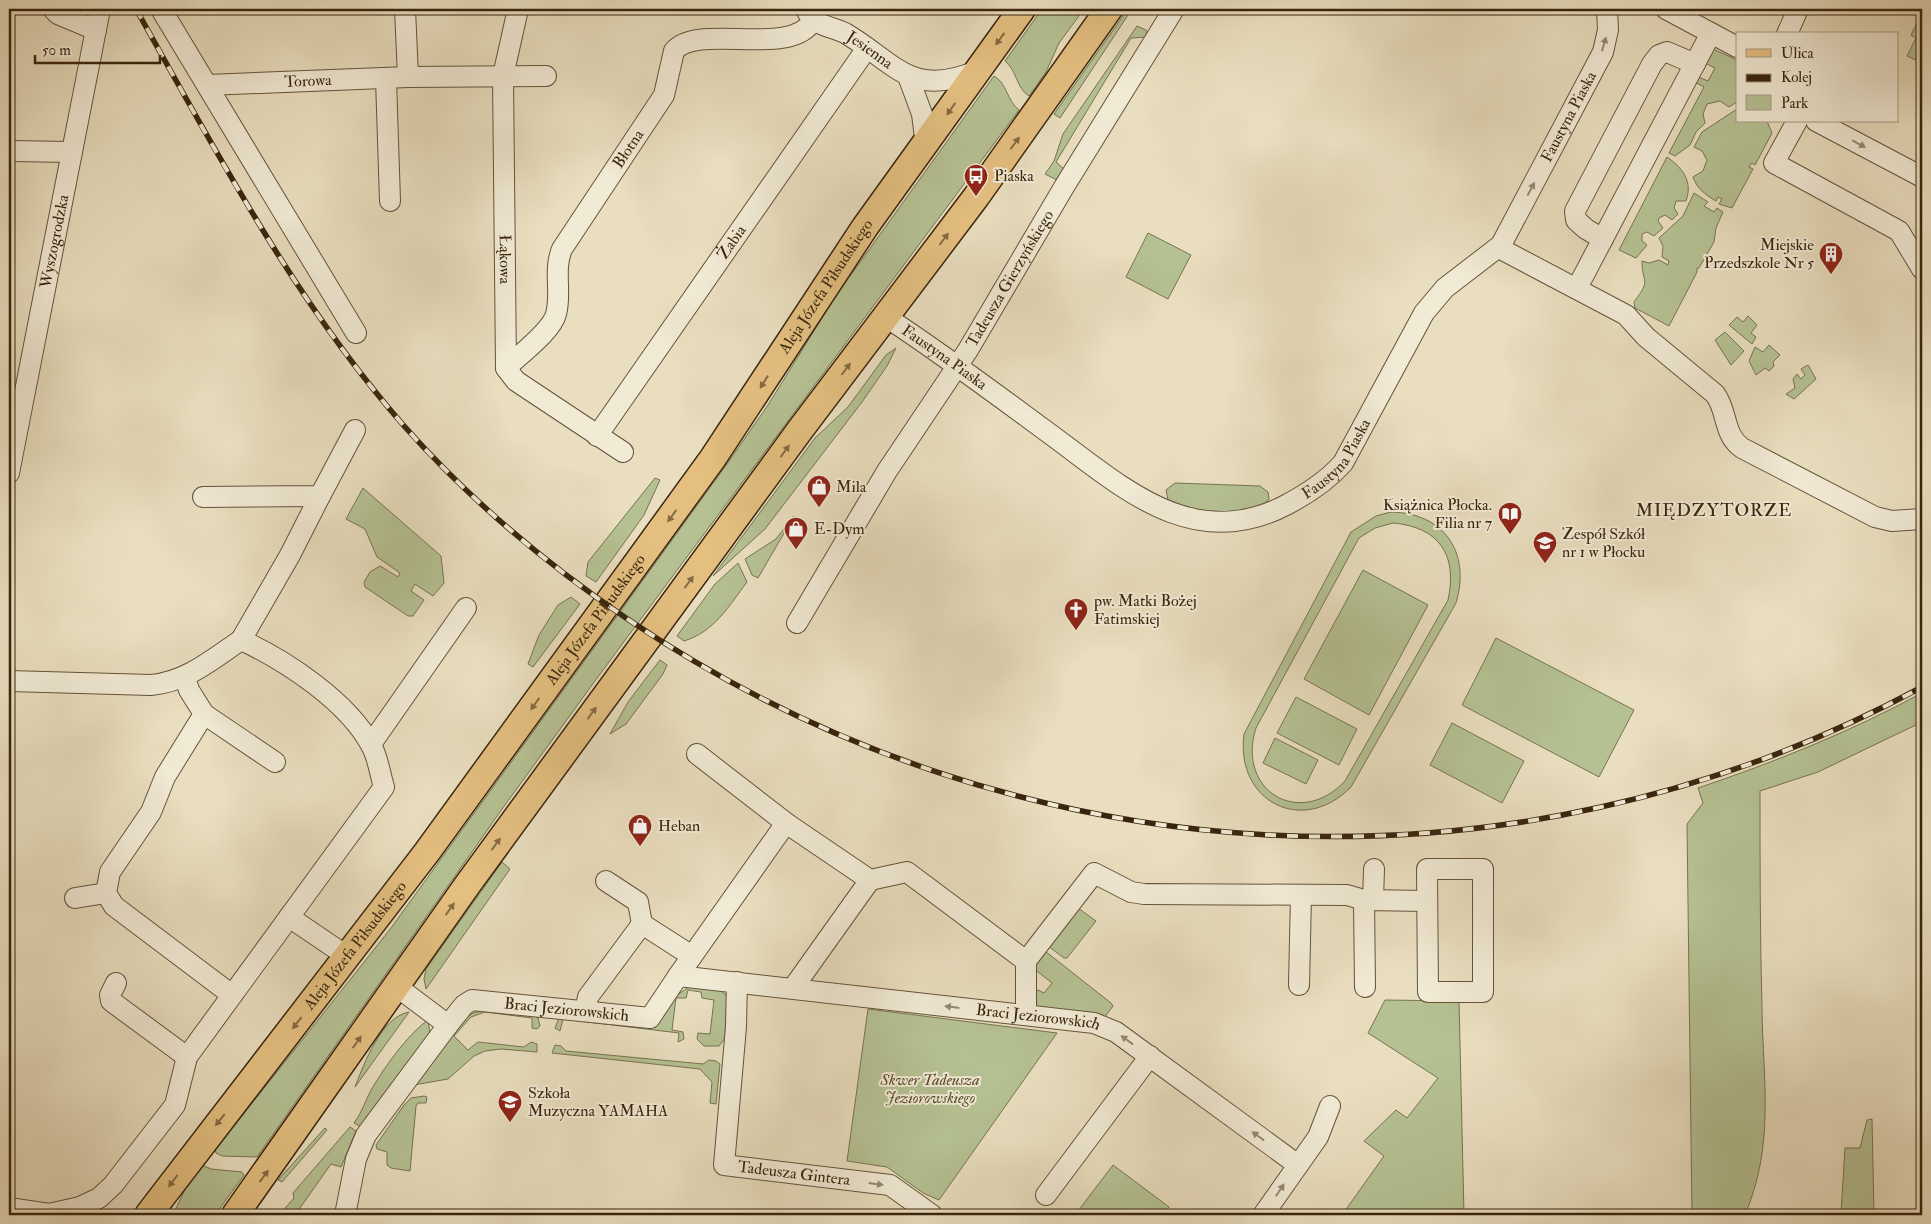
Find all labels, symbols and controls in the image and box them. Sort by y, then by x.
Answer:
street label: Jesienna [842,26,897,74]
scale bar [35,32,160,64]
one-way arrow [995,32,1005,46]
legend [1736,32,1898,122]
one-way arrow [1601,37,1609,52]
text: 50 m [42,41,71,60]
text: Ulica [1781,44,1814,63]
street label: Faustyna Piaska [1537,67,1601,166]
text: Kolej [1781,68,1812,87]
street label: Torowa [284,70,332,92]
text: Park [1781,94,1808,113]
one-way arrow [946,103,956,116]
street label: Błotna [608,125,648,172]
one-way arrow [1009,137,1020,150]
one-way arrow [1852,140,1866,148]
bus stop icon: Piaska [963,163,989,197]
place label: Piaska [994,166,1034,186]
one-way arrow [1527,182,1535,196]
street label: Wyszogrodzka [35,193,73,291]
street label: Tadeusza Gierzyńskiego [962,206,1058,351]
street label: Aleja Józefa Piłsudskiego [774,215,878,358]
street label: Żabia [712,221,751,263]
one-way arrow [939,232,949,246]
street label: Łąkowa [495,234,515,285]
place label: Miejskie Przedszkole Nr 5 [1704,235,1814,273]
building icon: Miejskie Przedszkole Nr 5 [1818,241,1844,275]
street label: Faustyna Piaska [898,320,991,395]
one-way arrow [841,363,852,376]
one-way arrow [760,376,769,389]
street label: Faustyna Piaska [1298,415,1375,504]
one-way arrow [779,445,790,458]
shop icon: Mila [806,474,832,508]
place label: Mila [836,477,867,497]
place label: Książnica Płocka. Filia nr 7 [1383,495,1493,533]
district label: MIĘDZYTORZE [1636,499,1792,522]
library icon: Książnica Płocka. Filia nr 7 [1497,501,1523,535]
one-way arrow [667,509,677,523]
shop icon: E-Dym [783,516,809,550]
place label: E-Dym [814,519,865,539]
place label: Zespół Szkół nr 1 w Płocku [1562,524,1646,562]
school or university icon: Zespół Szkół nr 1 w Płocku [1532,530,1558,564]
street label: Aleja Józefa Piłsudskiego [541,550,650,690]
one-way arrow [683,576,694,589]
place label: pw. Matki Bożej Fatimskiej [1093,591,1197,629]
church icon: pw. Matki Bożej Fatimskiej [1063,597,1089,631]
one-way arrow [530,697,540,711]
one-way arrow [587,707,598,720]
shop icon: Heban [627,813,653,847]
place label: Heban [658,816,700,836]
one-way arrow [491,838,502,851]
street label: Aleja Józefa Piłsudskiego [299,877,411,1015]
one-way arrow [445,902,455,916]
street label: Braci Jeziorowskich [503,993,630,1026]
street label: Braci Jeziorowskich [975,1000,1104,1035]
one-way arrow [944,1003,960,1011]
one-way arrow [291,1016,302,1029]
one-way arrow [1120,1035,1134,1045]
one-way arrow [352,1036,362,1049]
park label: Skwer Tadeusza Jeziorowskiego [879,1070,980,1108]
place label: Szkoła Muzyczna YAMAHA [528,1083,668,1121]
school or university icon: Szkoła Muzyczna YAMAHA [497,1089,523,1123]
one-way arrow [215,1113,226,1126]
one-way arrow [1251,1131,1265,1141]
street label: Tadeusza Gintera [737,1157,852,1190]
one-way arrow [259,1169,269,1183]
one-way arrow [168,1174,178,1188]
one-way arrow [869,1180,885,1188]
one-way arrow [1276,1183,1285,1197]

